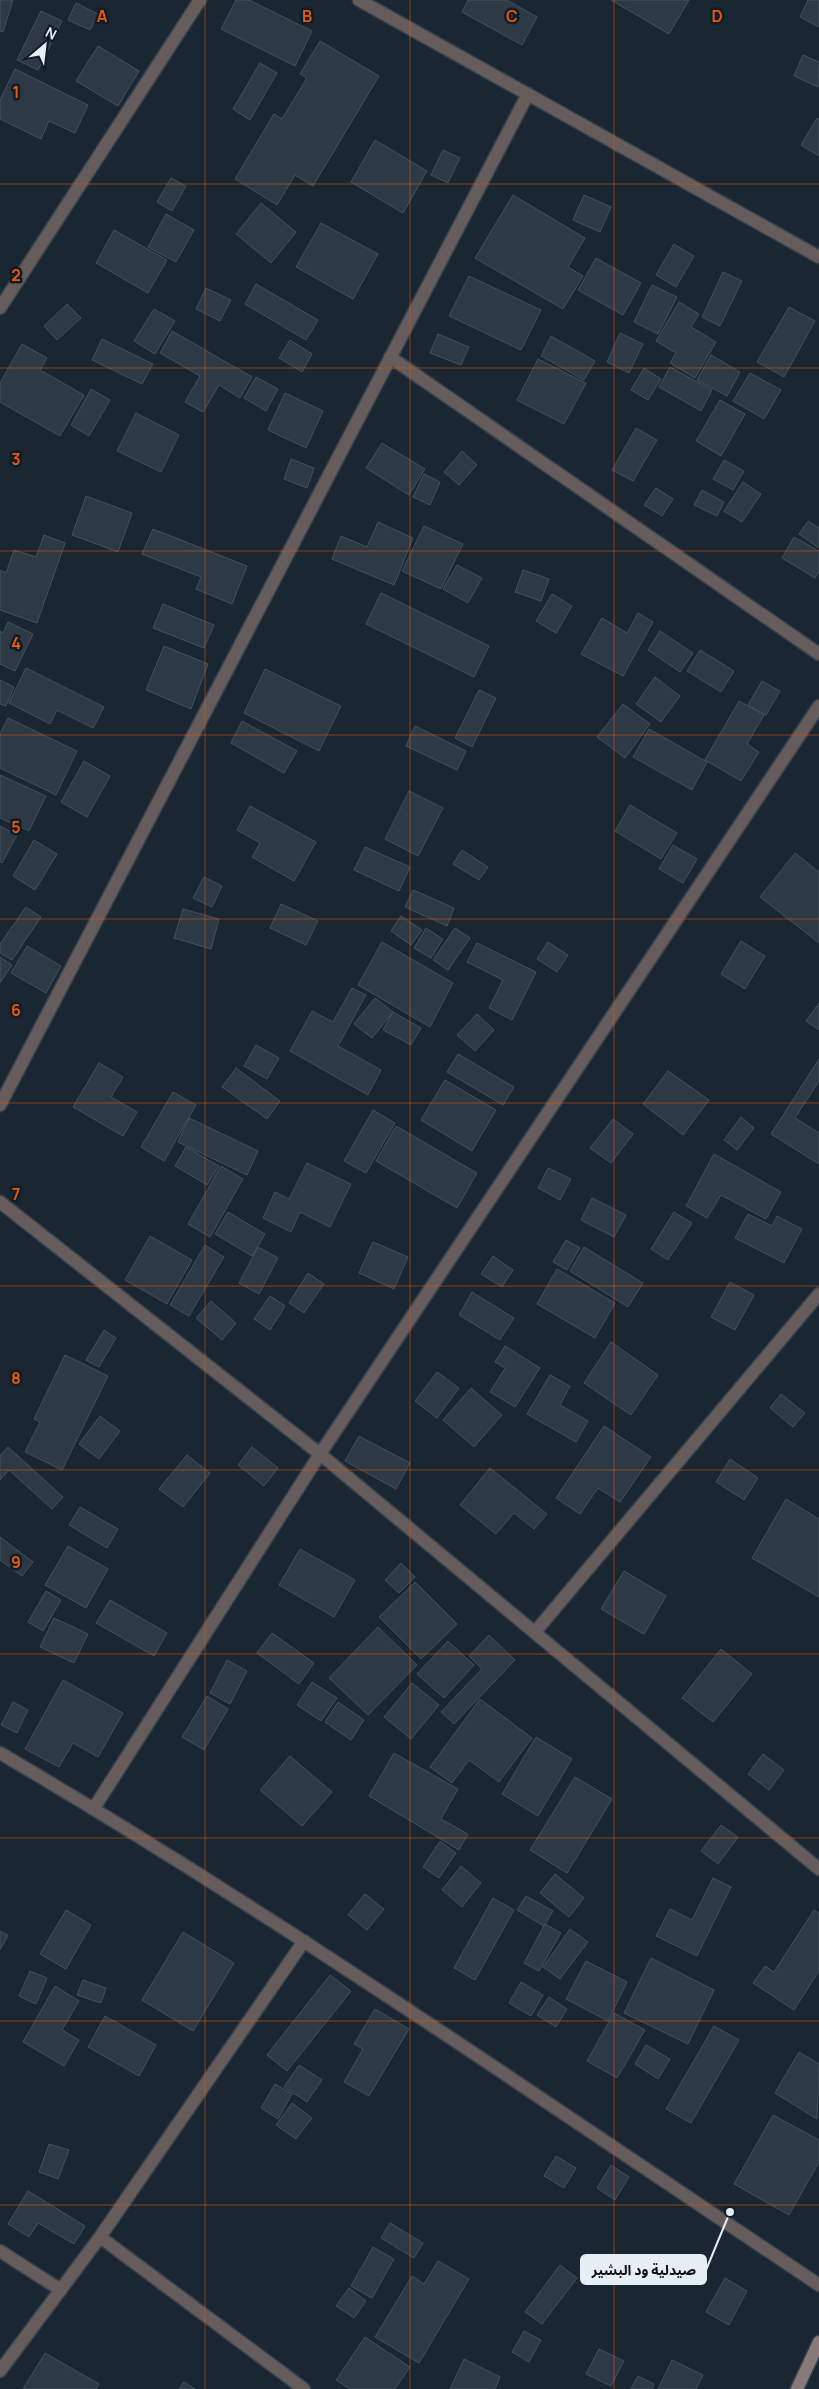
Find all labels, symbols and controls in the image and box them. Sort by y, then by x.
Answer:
text: A [97,5,108,27]
text: B [302,5,312,27]
text: C [506,5,518,27]
text: D [711,5,723,27]
north arrow [20,20,70,70]
text: N [42,22,60,44]
text: 1 [12,81,20,103]
text: 2 [11,264,21,286]
text: 3 [11,448,21,470]
text: 4 [11,632,21,654]
text: 5 [11,816,21,838]
text: 6 [11,999,21,1021]
text: 7 [12,1183,20,1205]
text: 8 [11,1367,21,1389]
text: 9 [11,1551,21,1573]
callout: صيدلية ود البشير [581,2255,706,2284]
text: صيدلية ود البشير [591,2260,697,2279]

